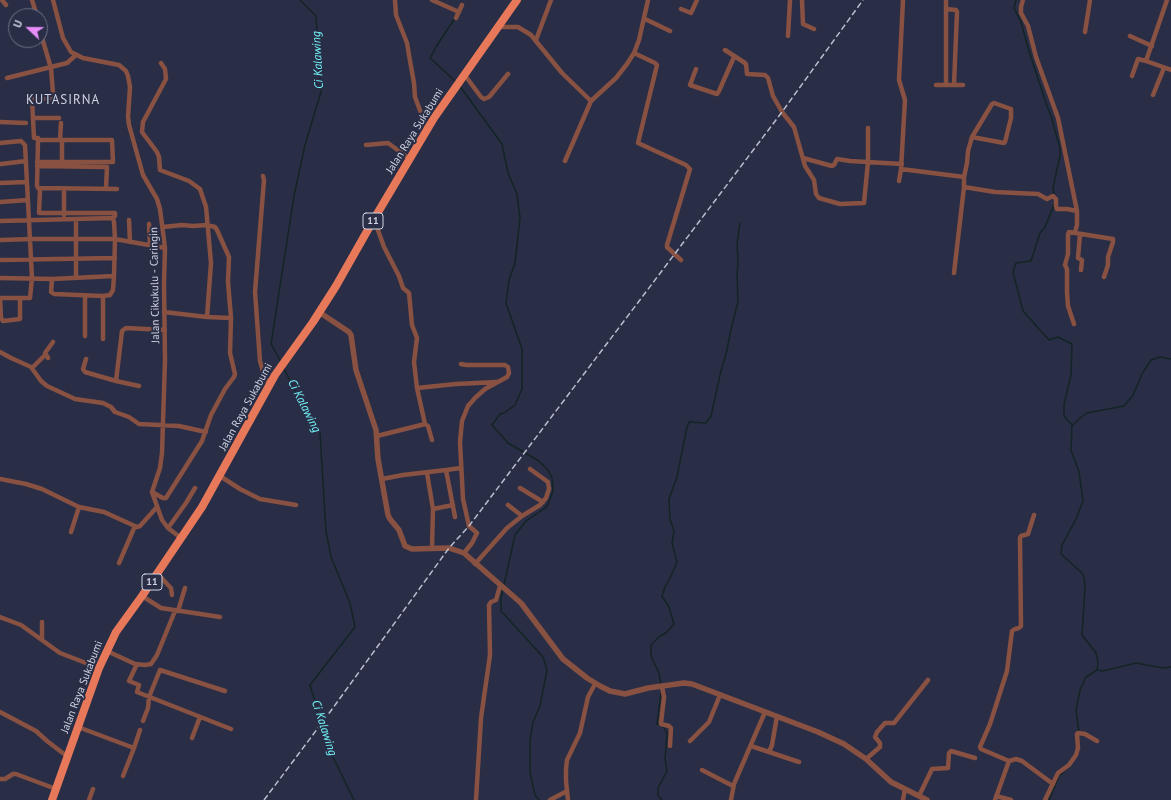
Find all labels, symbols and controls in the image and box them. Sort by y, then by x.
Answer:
north arrow [8,8,48,48]
text: U [10,18,26,30]
water label: Ci Kalawing [309,31,327,89]
street label: Jalan Raya Sukabumi [383,86,447,176]
district label: KUTASIRNA [26,92,100,108]
road number: 11 [363,213,383,229]
street label: Jalan Cikukulu - Caringin [147,227,163,343]
street label: Jalan Raya Sukabumi [216,361,276,453]
water label: Ci Kalawing [284,377,324,435]
road number: 11 [142,574,162,590]
street label: Jalan Raya Sukabumi [58,639,106,735]
water label: Ci Kalawing [308,698,340,758]

